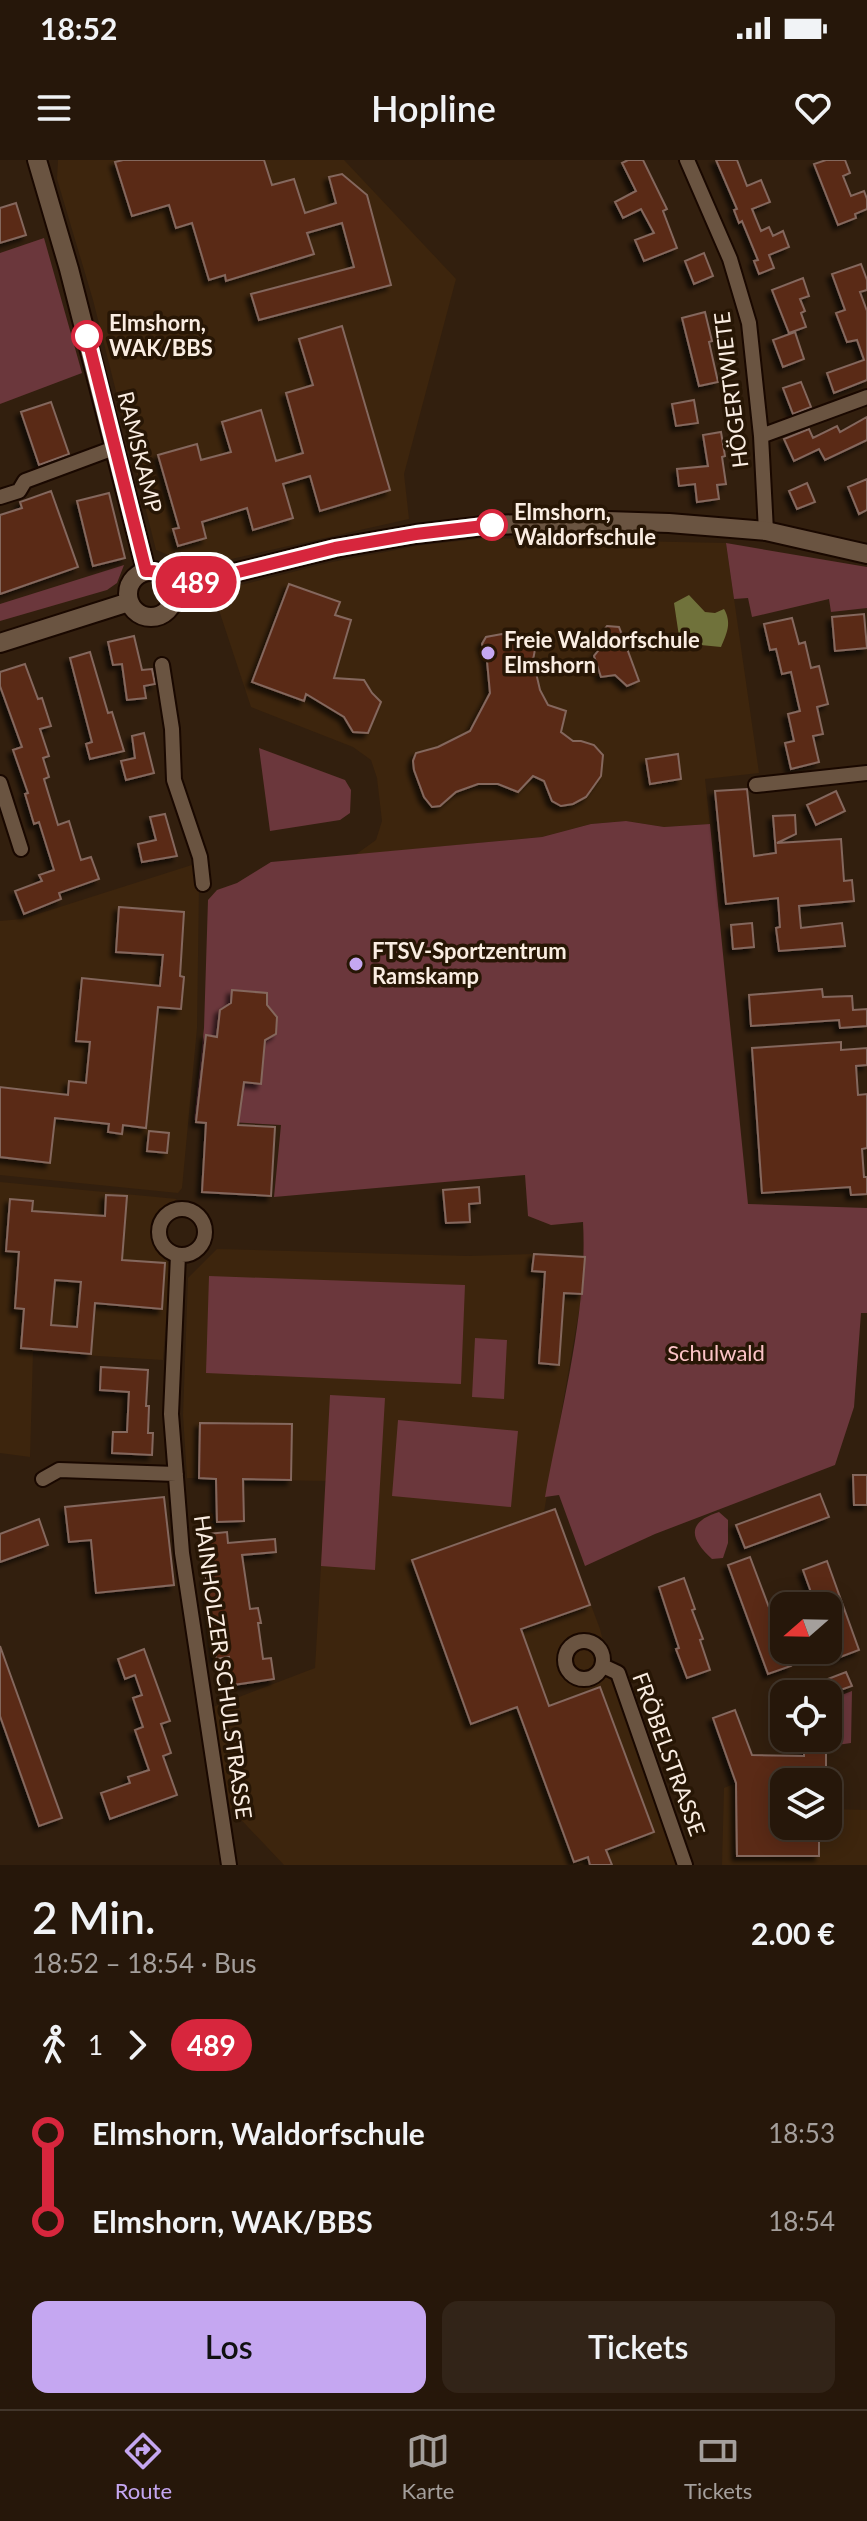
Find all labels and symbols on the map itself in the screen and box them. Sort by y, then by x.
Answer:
place label: Elmshorn, WAK/BBS [109,309,213,361]
street label: HÖGERTWIETE [708,311,753,470]
marker: Elmshorn, WAK/BBS [72,321,102,351]
street label: RAMSKAMP [112,388,169,515]
place label: Elmshorn, Waldorfschule [514,498,656,550]
marker: Elmshorn, Waldorfschule [477,510,507,540]
line badge: 489 [150,556,242,608]
place label: Freie Waldorfschule Elmshorn [504,626,700,678]
marker: Freie Waldorfschule Elmshorn [479,644,497,662]
place label: FTSV-Sportzentrum Ramskamp [372,937,567,989]
marker: FTSV-Sportzentrum Ramskamp [347,955,365,973]
park label: Schulwald [667,1339,765,1366]
street label: HAINHOLZER SCHULSTRASSE [189,1513,258,1821]
north arrow [770,1592,842,1664]
street label: FRÖBELSTRASSE [627,1668,712,1839]

